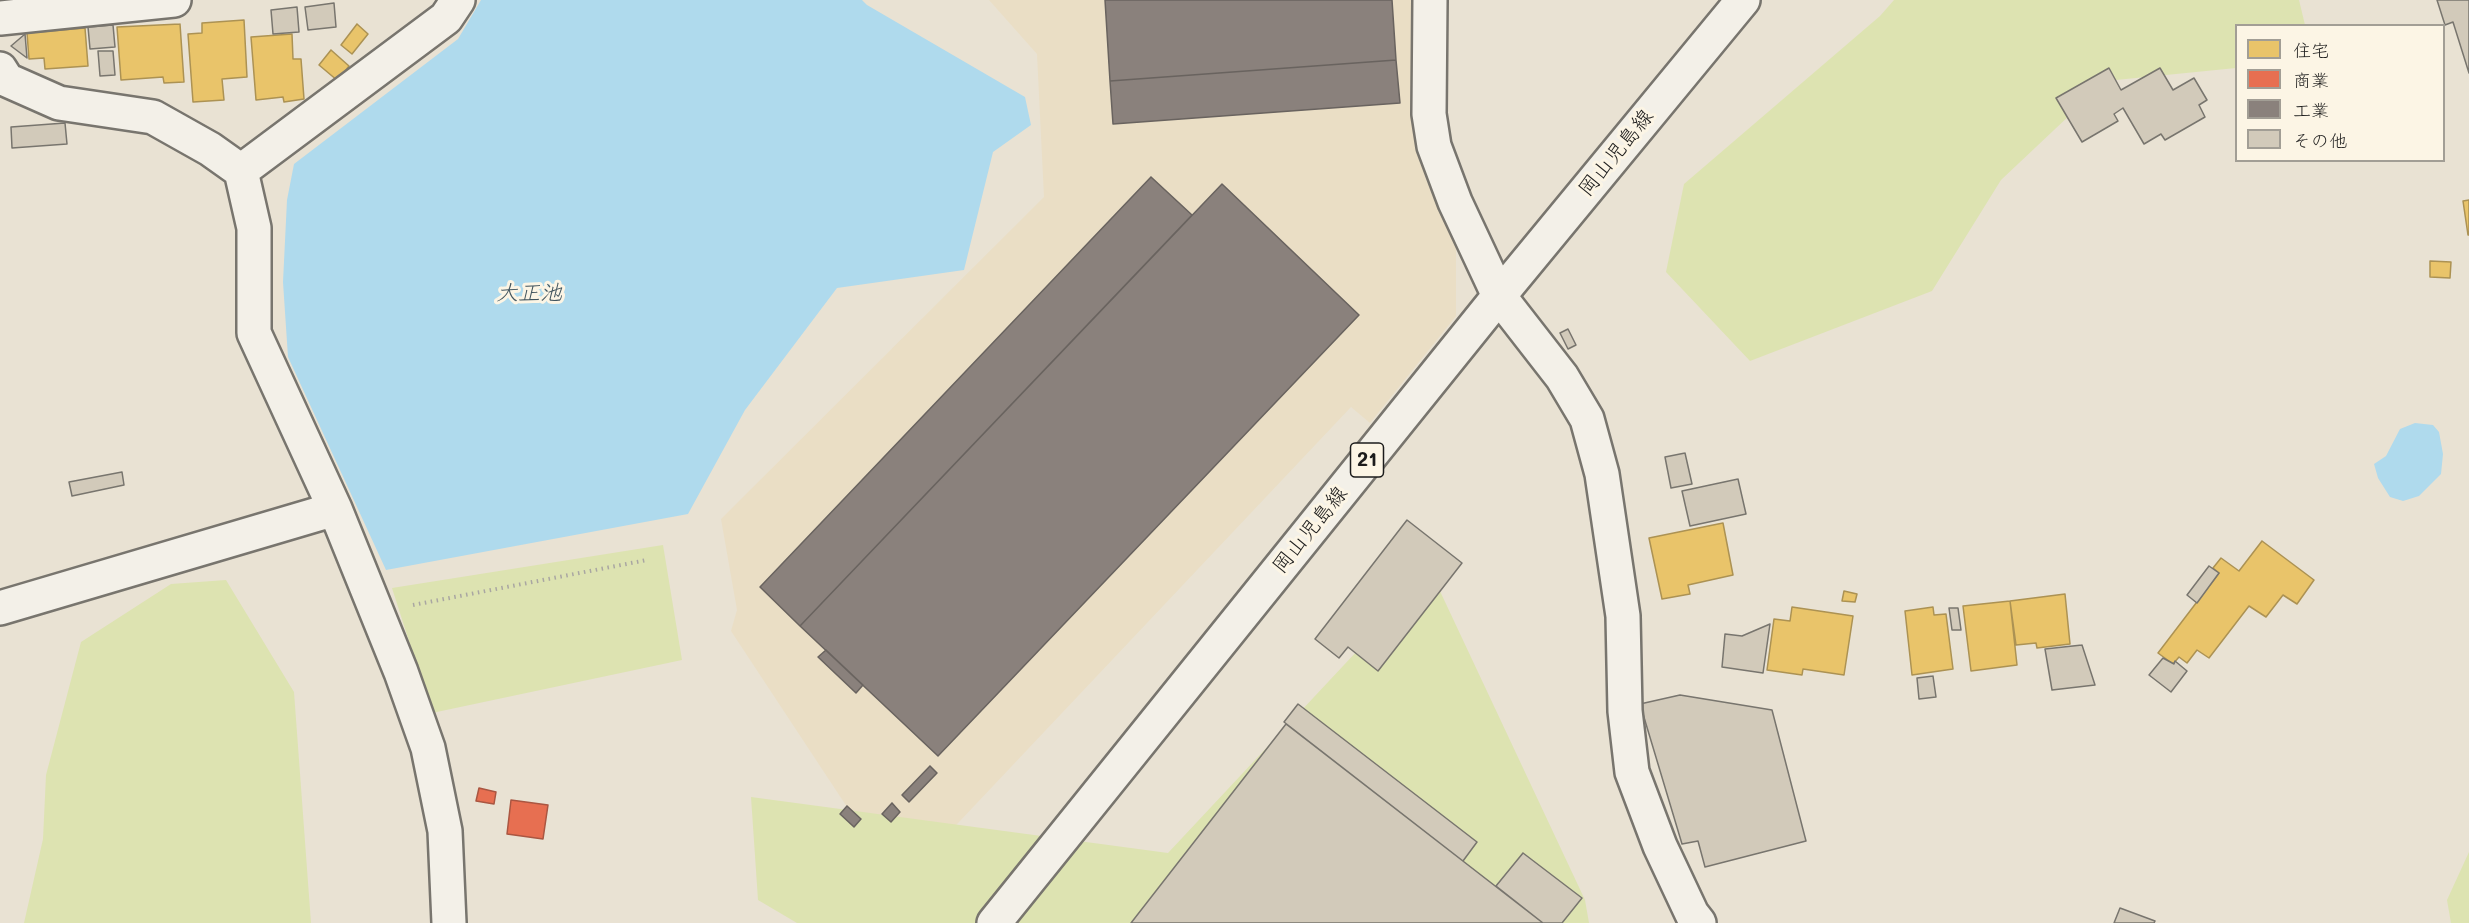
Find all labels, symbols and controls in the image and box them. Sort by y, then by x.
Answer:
legend [2235,24,2445,162]
text: 住宅 [2293,38,2329,62]
text: 商業 [2293,68,2329,92]
text: 工業 [2293,98,2329,122]
street label: 岡山児島線 [1573,104,1659,202]
text: その他 [2293,128,2347,152]
water label: 大正池 [496,280,562,306]
road number: 21 [1350,443,1384,477]
street label: 岡山児島線 [1267,481,1353,579]

